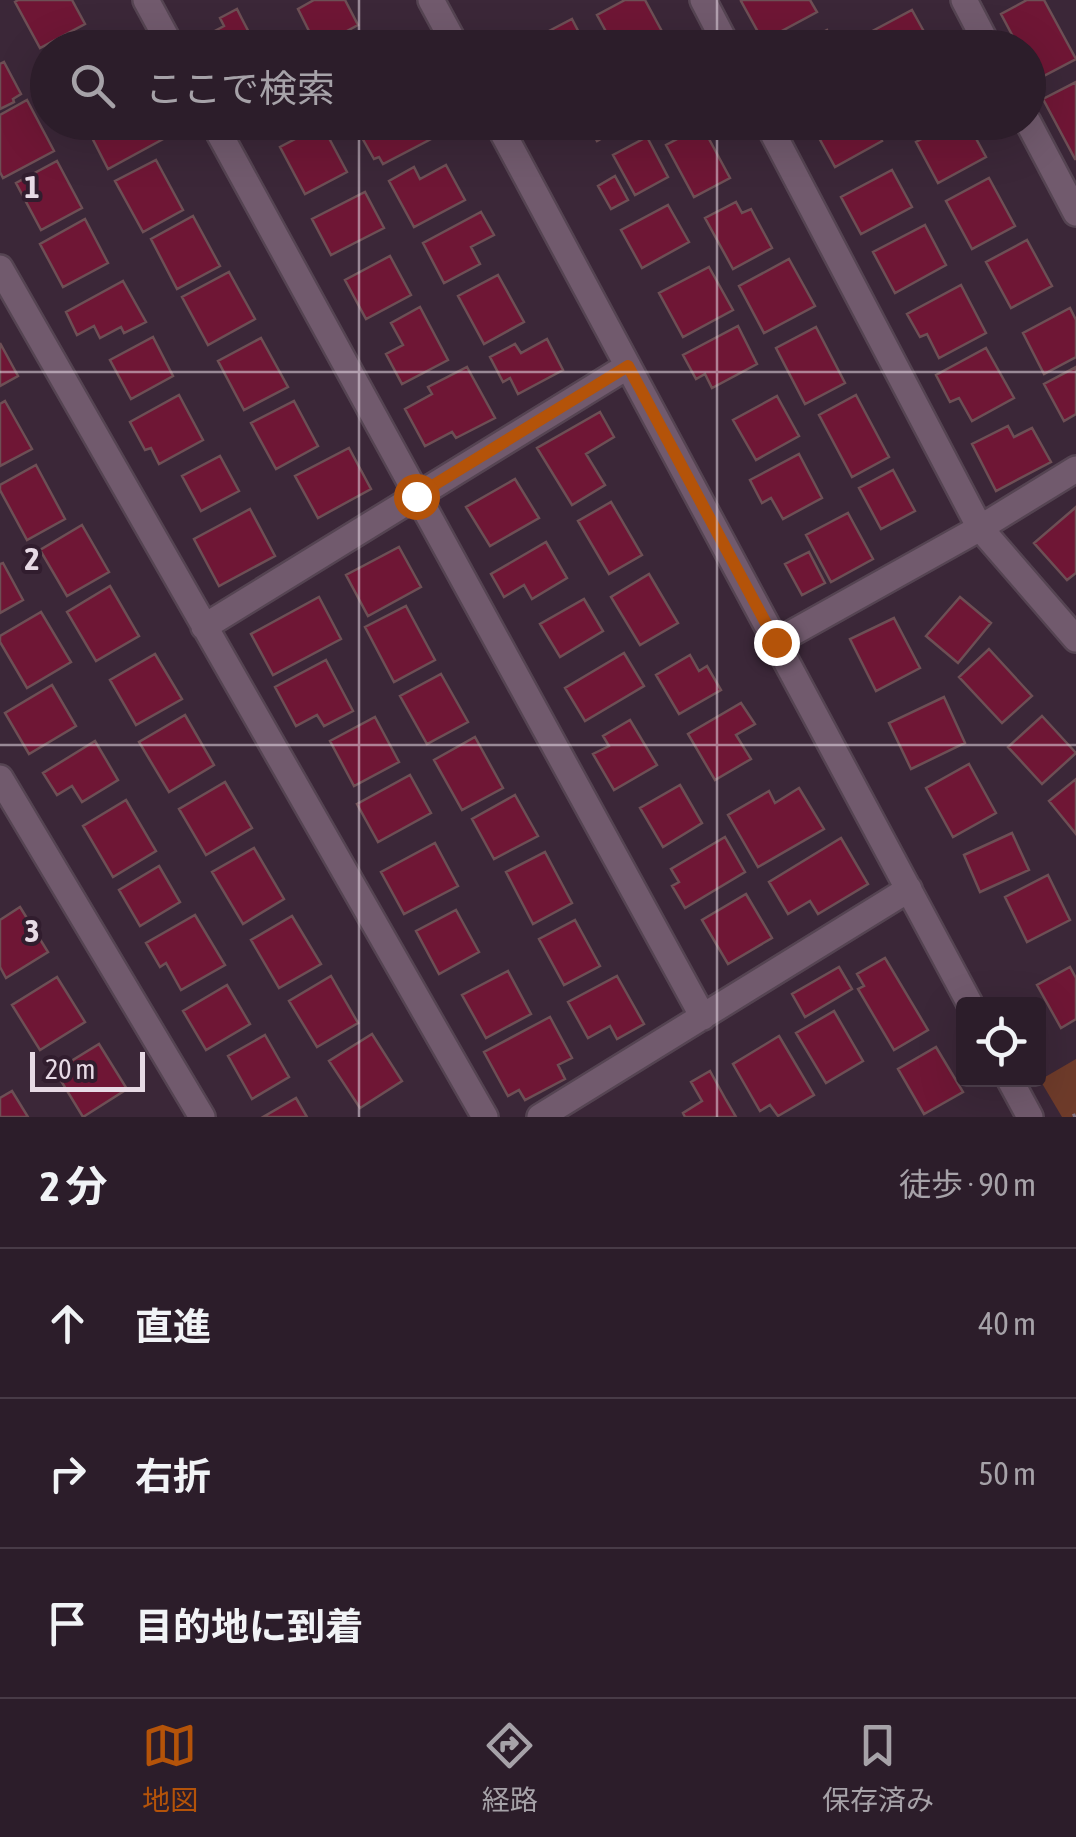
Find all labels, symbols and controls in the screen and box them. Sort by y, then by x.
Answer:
search box [30,30,1046,140]
icon: search [65,58,120,113]
text: ここで検索 [145,67,335,110]
text: 1 [24,168,40,205]
route start [394,474,440,520]
text: 2 [24,540,40,577]
route end [754,620,800,666]
text: 3 [24,912,40,949]
map controls [956,997,1046,1087]
button: locate [956,997,1046,1087]
scale bar [30,1047,145,1092]
text: 20 m [45,1053,95,1085]
text: 2 分 [40,1162,108,1210]
text: 徒歩 · 90 m [899,1166,1036,1203]
icon: ahead [40,1296,95,1351]
text: 直進 [135,1305,211,1348]
text: 40 m [978,1305,1036,1342]
icon: right [40,1446,95,1501]
text: 右折 [135,1455,211,1498]
text: 50 m [978,1455,1036,1492]
icon: arrive [40,1596,95,1651]
text: 目的地に到着 [135,1605,363,1648]
tab: 地図 [142,1718,198,1818]
tab: 経路 [482,1718,538,1818]
tab: 保存済み [822,1718,934,1818]

